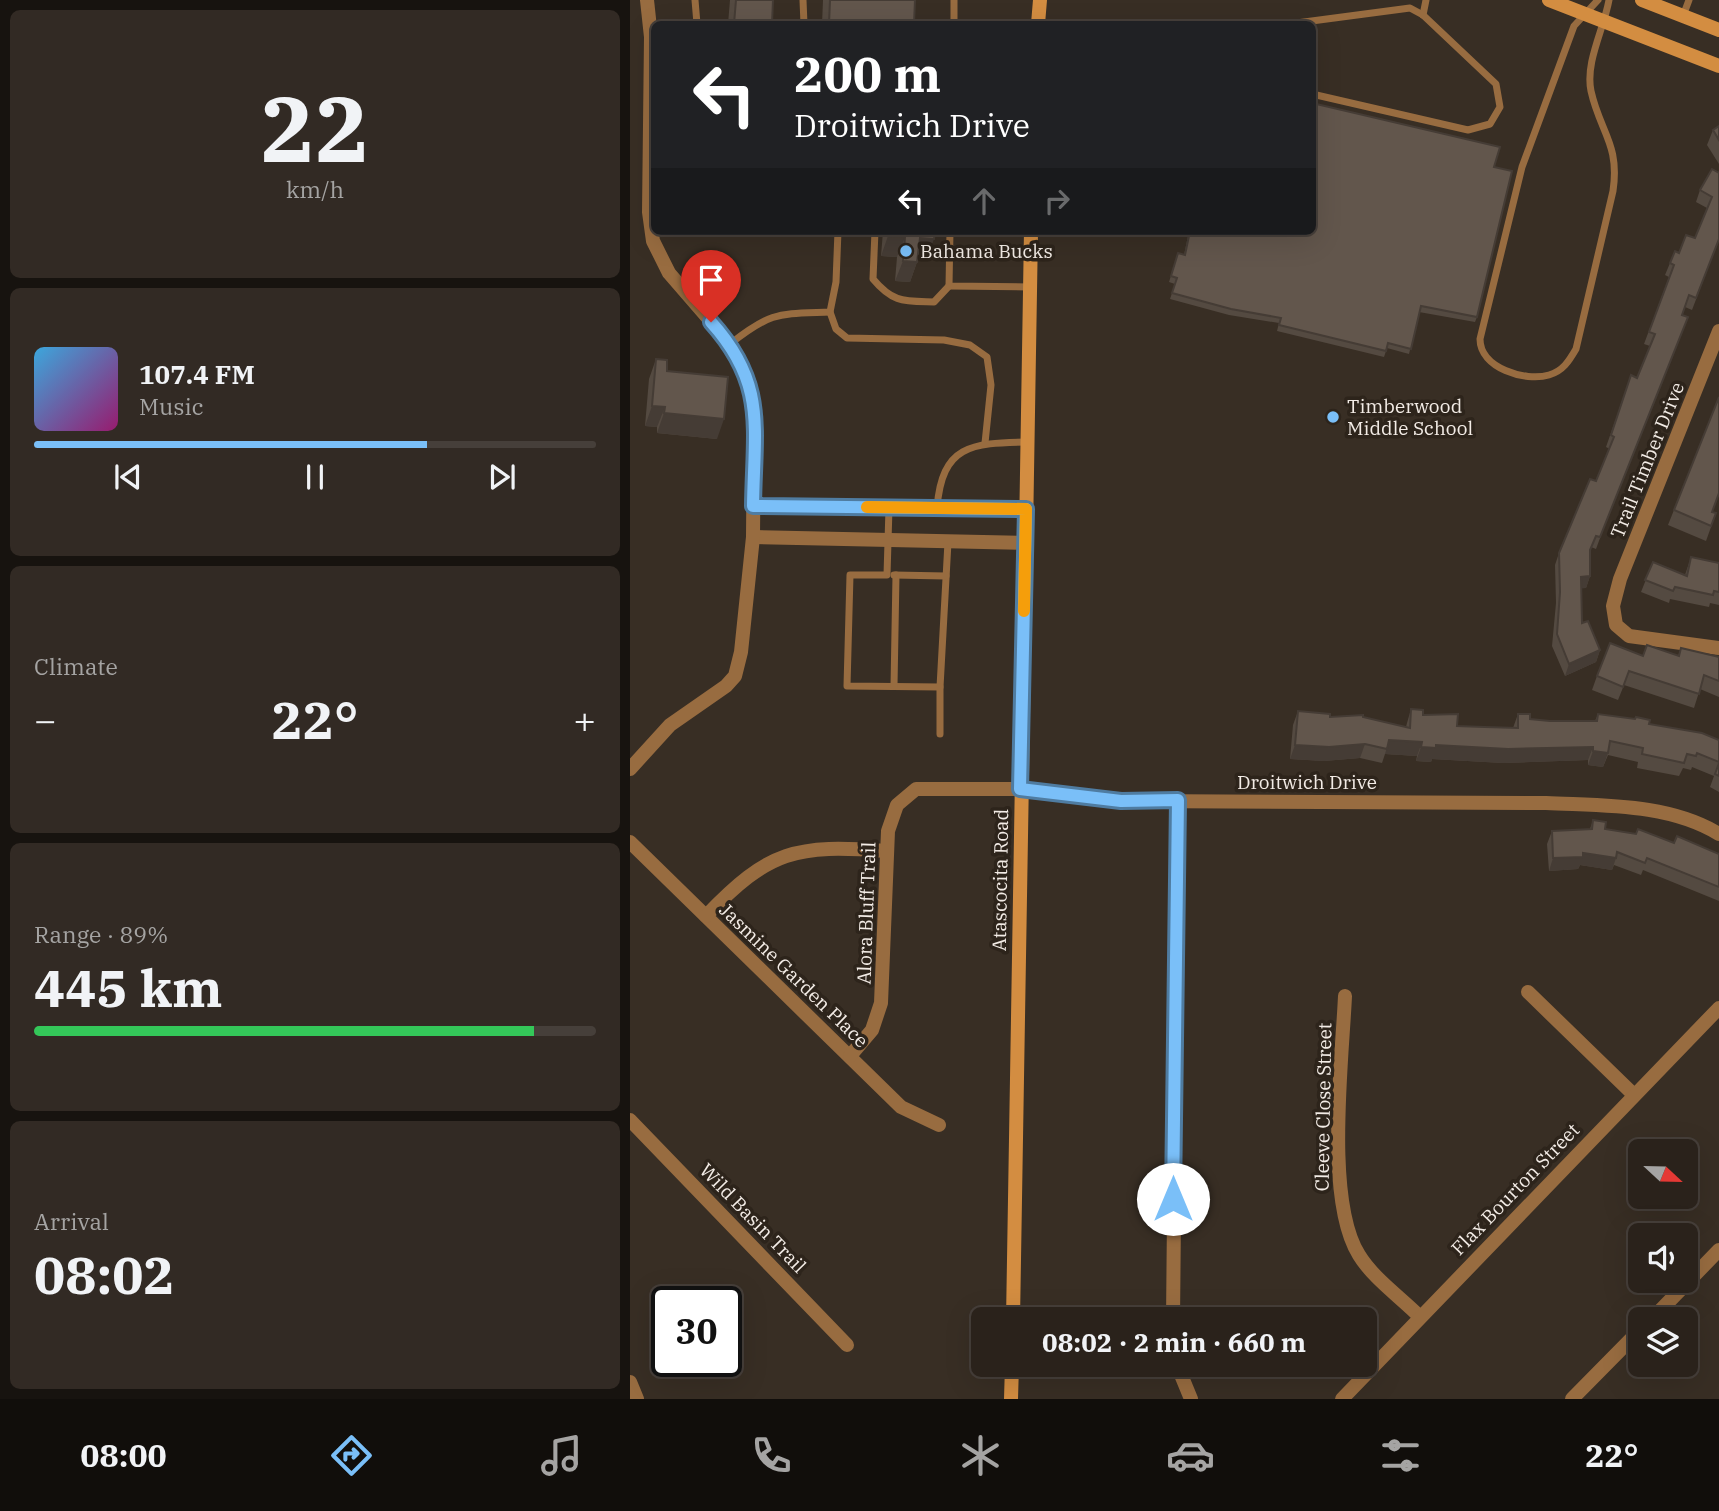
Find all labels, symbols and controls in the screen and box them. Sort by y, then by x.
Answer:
text: 200 m [794,42,941,105]
icon: left [679,49,770,140]
text: 22 [260,69,370,187]
text: Droitwich Drive [794,104,1030,146]
text: km/h [286,174,344,204]
icon: left [892,182,930,220]
icon: ahead [965,182,1003,220]
icon: right [1038,182,1076,220]
place label: Bahama Bucks [920,239,1053,263]
marker: Bahama Bucks [898,243,914,259]
pin [681,250,741,322]
icon: arrive [692,261,730,299]
text: 107.4 FM [139,357,255,391]
street label: Trail Timber Drive [1605,379,1689,541]
text: Music [139,391,204,421]
place label: Timberwood Middle School [1347,394,1473,440]
marker: Timberwood Middle School [1325,409,1341,425]
icon: previous [109,458,147,496]
icon: pause [296,458,334,496]
icon: next [483,458,521,496]
text: Climate [34,651,118,681]
text: 22° [272,686,358,753]
text: − [34,695,57,744]
text: + [573,695,596,744]
street label: Droitwich Drive [1237,770,1377,794]
street label: Atascocita Road [987,809,1013,951]
street label: Alora Bluff Trail [852,841,880,985]
street label: Jasmine Garden Place [715,898,873,1052]
text: Range · 89% [34,919,168,949]
text: 445 km [34,954,223,1021]
street label: Cleeve Close Street [1310,1022,1336,1192]
street label: Flax Bourton Street [1446,1118,1584,1260]
north arrow [1628,1139,1698,1209]
map controls [1628,1139,1698,1377]
street label: Wild Basin Trail [695,1158,812,1278]
position arrow [1136,1162,1210,1236]
text: Arrival [34,1206,109,1236]
button: sound [1628,1223,1698,1293]
text: 08:02 [34,1241,175,1308]
speed limit sign: 30 [651,1286,742,1377]
button: layers [1628,1307,1698,1377]
text: 08:02 · 2 min · 660 m [1042,1325,1306,1359]
icon: directions [327,1431,376,1480]
icon: music [537,1431,586,1480]
icon: phone [747,1431,796,1480]
icon: climate [956,1431,1005,1480]
icon: car [1166,1431,1215,1480]
icon: filters [1376,1431,1425,1480]
text: 08:00 [80,1434,167,1476]
text: 22° [1585,1434,1639,1476]

